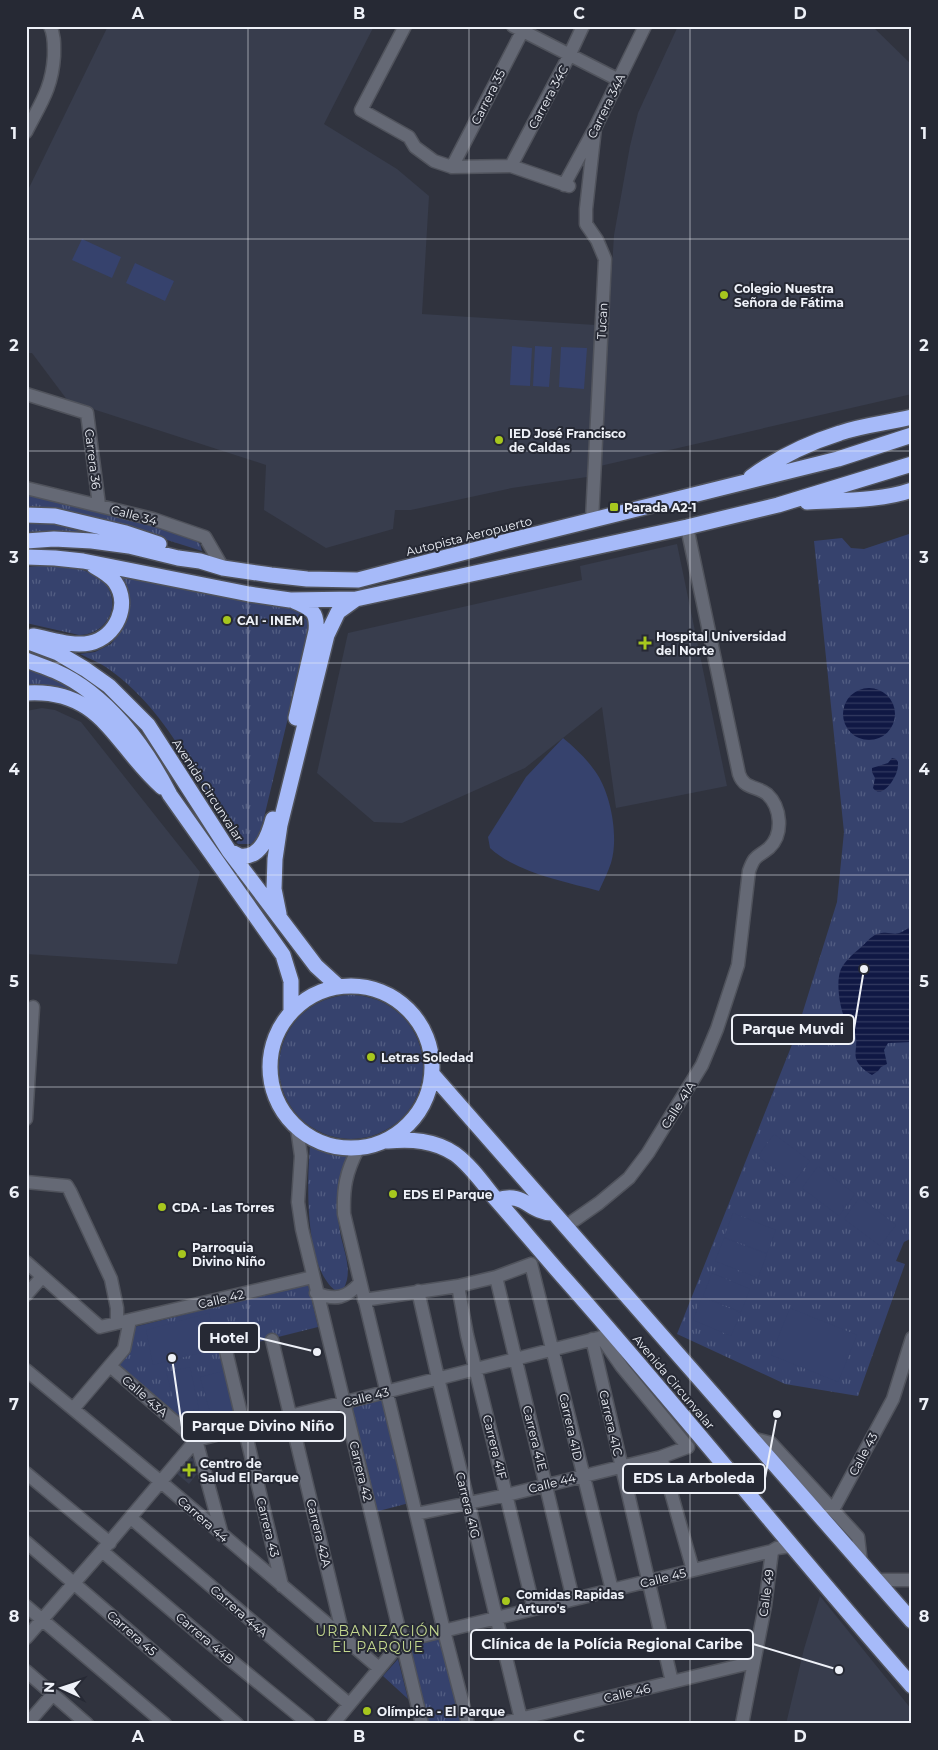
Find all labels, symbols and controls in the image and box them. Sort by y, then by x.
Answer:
text: A [131,4,145,23]
text: B [353,4,365,23]
text: C [573,4,585,23]
text: D [793,4,807,23]
street label: Carrera 34C [525,62,571,131]
street label: Carrera 35 [468,67,508,127]
street label: Carrera 34A [584,71,628,141]
text: 1 [11,124,17,143]
text: 1 [921,124,927,143]
place label: Colegio Nuestra Señora de Fátima [734,281,844,310]
marker: Colegio Nuestra Señora de Fátima [718,289,730,301]
street label: Tucan [594,302,610,340]
text: 2 [9,336,19,355]
text: 2 [919,336,929,355]
place label: IED José Francisco de Caldas [509,426,626,455]
street label: Carrera 36 [82,428,104,490]
marker: IED José Francisco de Caldas [493,434,505,446]
place label: Parada A2-1 [624,500,697,515]
marker: Parada A2-1 [608,501,620,513]
street label: Calle 34 [109,502,159,528]
street label: Autopista Aeropuerto [404,513,534,559]
text: 3 [8,548,19,567]
text: 3 [918,548,929,567]
place label: CAI - INEM [237,613,303,628]
marker: CAI - INEM [221,614,233,626]
place label: Hospital Universidad del Norte [656,629,786,658]
marker: Hospital Universidad del Norte [638,636,652,650]
street label: Avenida Circunvalar [169,736,247,844]
text: 4 [8,760,20,779]
text: 4 [918,760,930,779]
text: 5 [9,972,19,991]
text: 5 [919,972,929,991]
callout: Parque Muvdi [732,1015,854,1044]
text: Parque Muvdi [742,1020,844,1038]
place label: Letras Soledad [381,1050,474,1065]
marker: Letras Soledad [365,1051,377,1063]
street label: Calle 41A [658,1078,699,1131]
text: 6 [9,1183,19,1202]
text: 6 [919,1183,929,1202]
place label: EDS El Parque [403,1187,493,1202]
marker: EDS El Parque [387,1188,399,1200]
place label: CDA - Las Torres [172,1200,275,1215]
marker: CDA - Las Torres [156,1201,168,1213]
place label: Parroquia Divino Niño [192,1240,266,1269]
marker: Parroquia Divino Niño [176,1248,188,1260]
street label: Calle 42 [196,1286,246,1312]
callout: Hotel [199,1323,259,1352]
text: Hotel [209,1329,249,1347]
street label: Avenida Circunvalar [630,1332,718,1433]
street label: Calle 43A [119,1372,171,1420]
street label: Calle 43 [341,1384,391,1410]
street label: Carrera 41C [596,1389,626,1458]
street label: Carrera 41D [556,1392,586,1462]
text: 7 [9,1395,19,1414]
text: 7 [919,1395,929,1414]
street label: Carrera 41E [520,1404,550,1472]
callout: Parque Divino Niño [182,1412,345,1441]
street label: Carrera 41F [480,1413,510,1481]
text: Parque Divino Niño [192,1417,334,1435]
street label: Calle 43 [845,1430,881,1478]
street label: Carrera 42 [346,1439,376,1503]
place label: Centro de Salud El Parque [200,1456,299,1485]
marker: Centro de Salud El Parque [182,1463,196,1477]
callout: EDS La Arboleda [623,1464,765,1493]
text: EDS La Arboleda [633,1469,755,1487]
street label: Carrera 41G [453,1470,483,1540]
street label: Calle 44 [527,1470,577,1496]
street label: Carrera 44 [174,1493,232,1545]
street label: Carrera 43 [253,1495,283,1559]
street label: Carrera 42A [303,1497,335,1569]
street label: Calle 45 [638,1565,688,1591]
street label: Calle 49 [755,1568,777,1618]
street label: Carrera 44A [207,1582,271,1640]
place label: Comidas Rapidas Arturo's [515,1587,625,1616]
marker: Comidas Rapidas Arturo's [500,1595,512,1607]
text: 8 [9,1607,19,1626]
street label: Carrera 45 [104,1607,160,1659]
text: 8 [919,1607,929,1626]
street label: Carrera 44B [173,1609,237,1667]
district label: URBANIZACIÓN EL PARQUE [315,1622,441,1656]
callout: Clínica de la Polícia Regional Caribe [471,1630,753,1659]
text: Clínica de la Polícia Regional Caribe [481,1635,743,1653]
north arrow [38,1662,88,1712]
street label: Calle 46 [602,1680,652,1706]
text: N [40,1681,58,1693]
place label: Olímpica - El Parque [377,1704,505,1719]
marker: Olímpica - El Parque [361,1705,373,1717]
text: A [131,1727,145,1746]
text: B [353,1727,365,1746]
text: C [573,1727,585,1746]
text: D [793,1727,807,1746]

